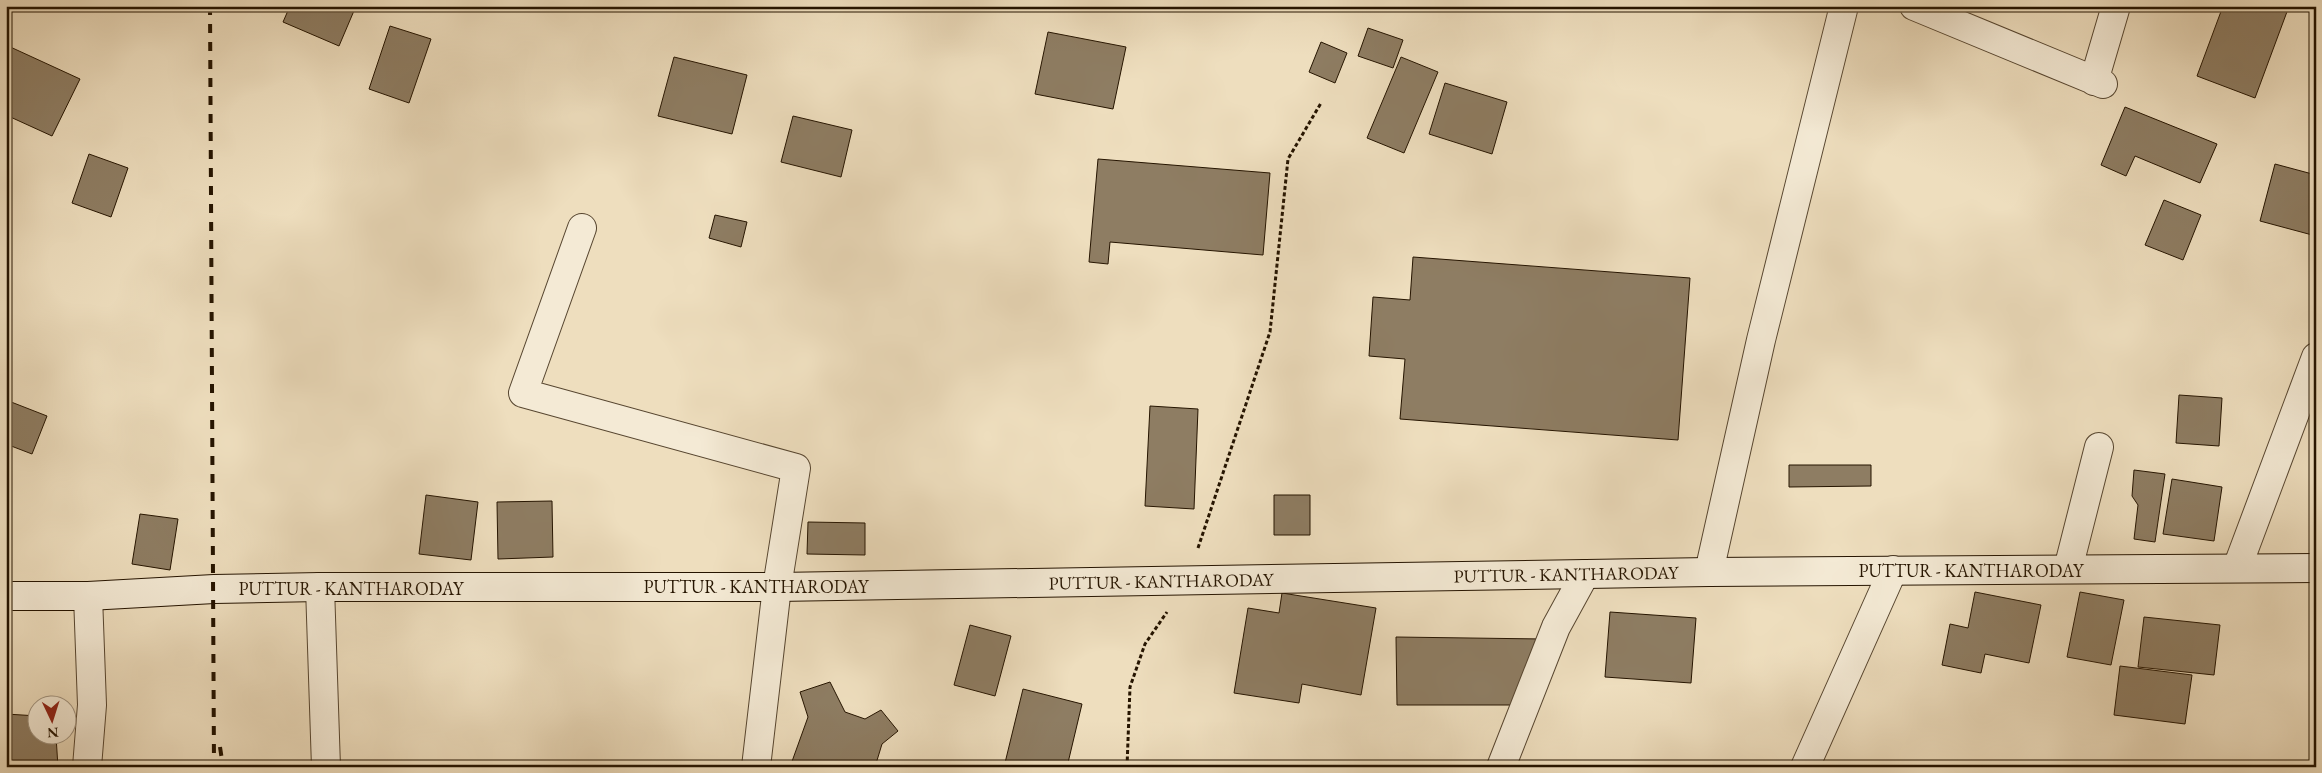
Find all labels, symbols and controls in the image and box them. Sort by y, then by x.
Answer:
street label: PUTTUR - KANTHARODAY [1859,559,2085,582]
street label: PUTTUR - KANTHARODAY [1453,561,1680,587]
street label: PUTTUR - KANTHARODAY [1048,568,1275,594]
street label: PUTTUR - KANTHARODAY [644,575,870,598]
street label: PUTTUR - KANTHARODAY [239,577,465,600]
north arrow [28,696,78,746]
text: N [46,724,59,742]

